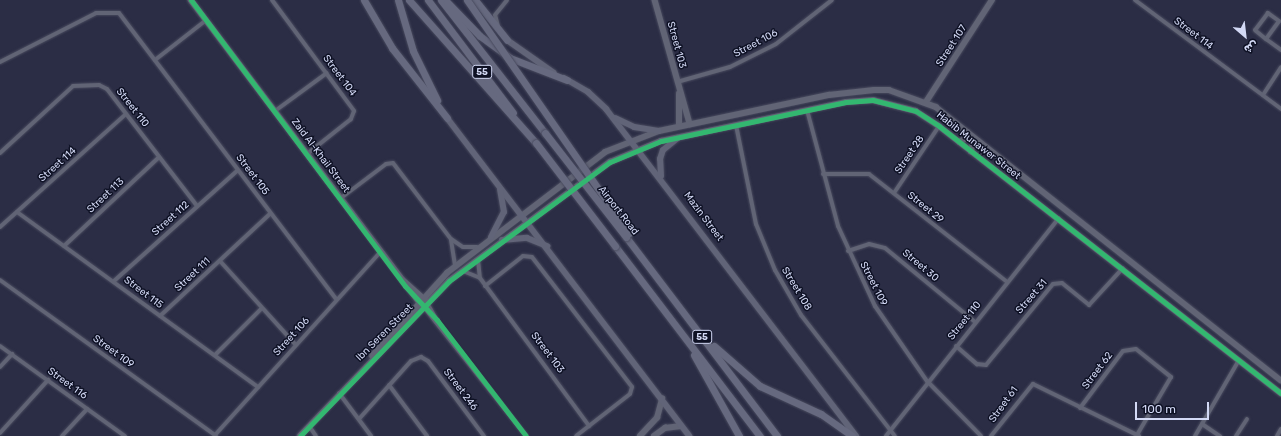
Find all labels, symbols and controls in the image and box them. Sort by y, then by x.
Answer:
street label: Street 114 [1171,15,1215,53]
north arrow [1225,16,1265,56]
street label: Street 103 [664,20,688,70]
street label: Street 107 [934,23,970,69]
street label: Street 106 [732,27,780,61]
text: ش [1242,38,1260,56]
street label: Street 104 [320,53,358,99]
road number: 55 [472,65,492,79]
street label: Street 110 [113,86,151,130]
street label: Habib Munawer Street [933,109,1023,183]
street label: Zaid Al-Khail Street [288,116,352,196]
street label: Street 28 [893,134,927,176]
street label: Street 114 [37,145,79,185]
street label: Street 105 [233,152,271,198]
street label: Street 113 [85,176,127,216]
street label: Airport Road [595,184,641,238]
street label: Mazin Street [681,190,725,244]
street label: Street 29 [904,190,946,226]
street label: Street 112 [150,199,192,239]
street label: Street 30 [899,247,941,285]
street label: Street 111 [173,256,213,294]
street label: Street 109 [857,260,889,308]
street label: Street 108 [778,265,814,313]
street label: Street 115 [121,274,165,312]
street label: Street 31 [1014,277,1050,317]
street label: Street 110 [946,299,984,343]
street label: Ibn Seren Street [354,302,416,364]
street label: Street 106 [271,315,313,359]
street label: Street 103 [528,330,566,376]
road number: 55 [692,330,712,344]
street label: Street 109 [90,333,136,371]
street label: Street 62 [1080,350,1116,392]
street label: Street 116 [45,366,89,402]
street label: Street 246 [440,367,480,413]
street label: Street 61 [987,385,1021,425]
scale bar [1137,394,1211,420]
text: 100 m [1142,402,1176,416]

